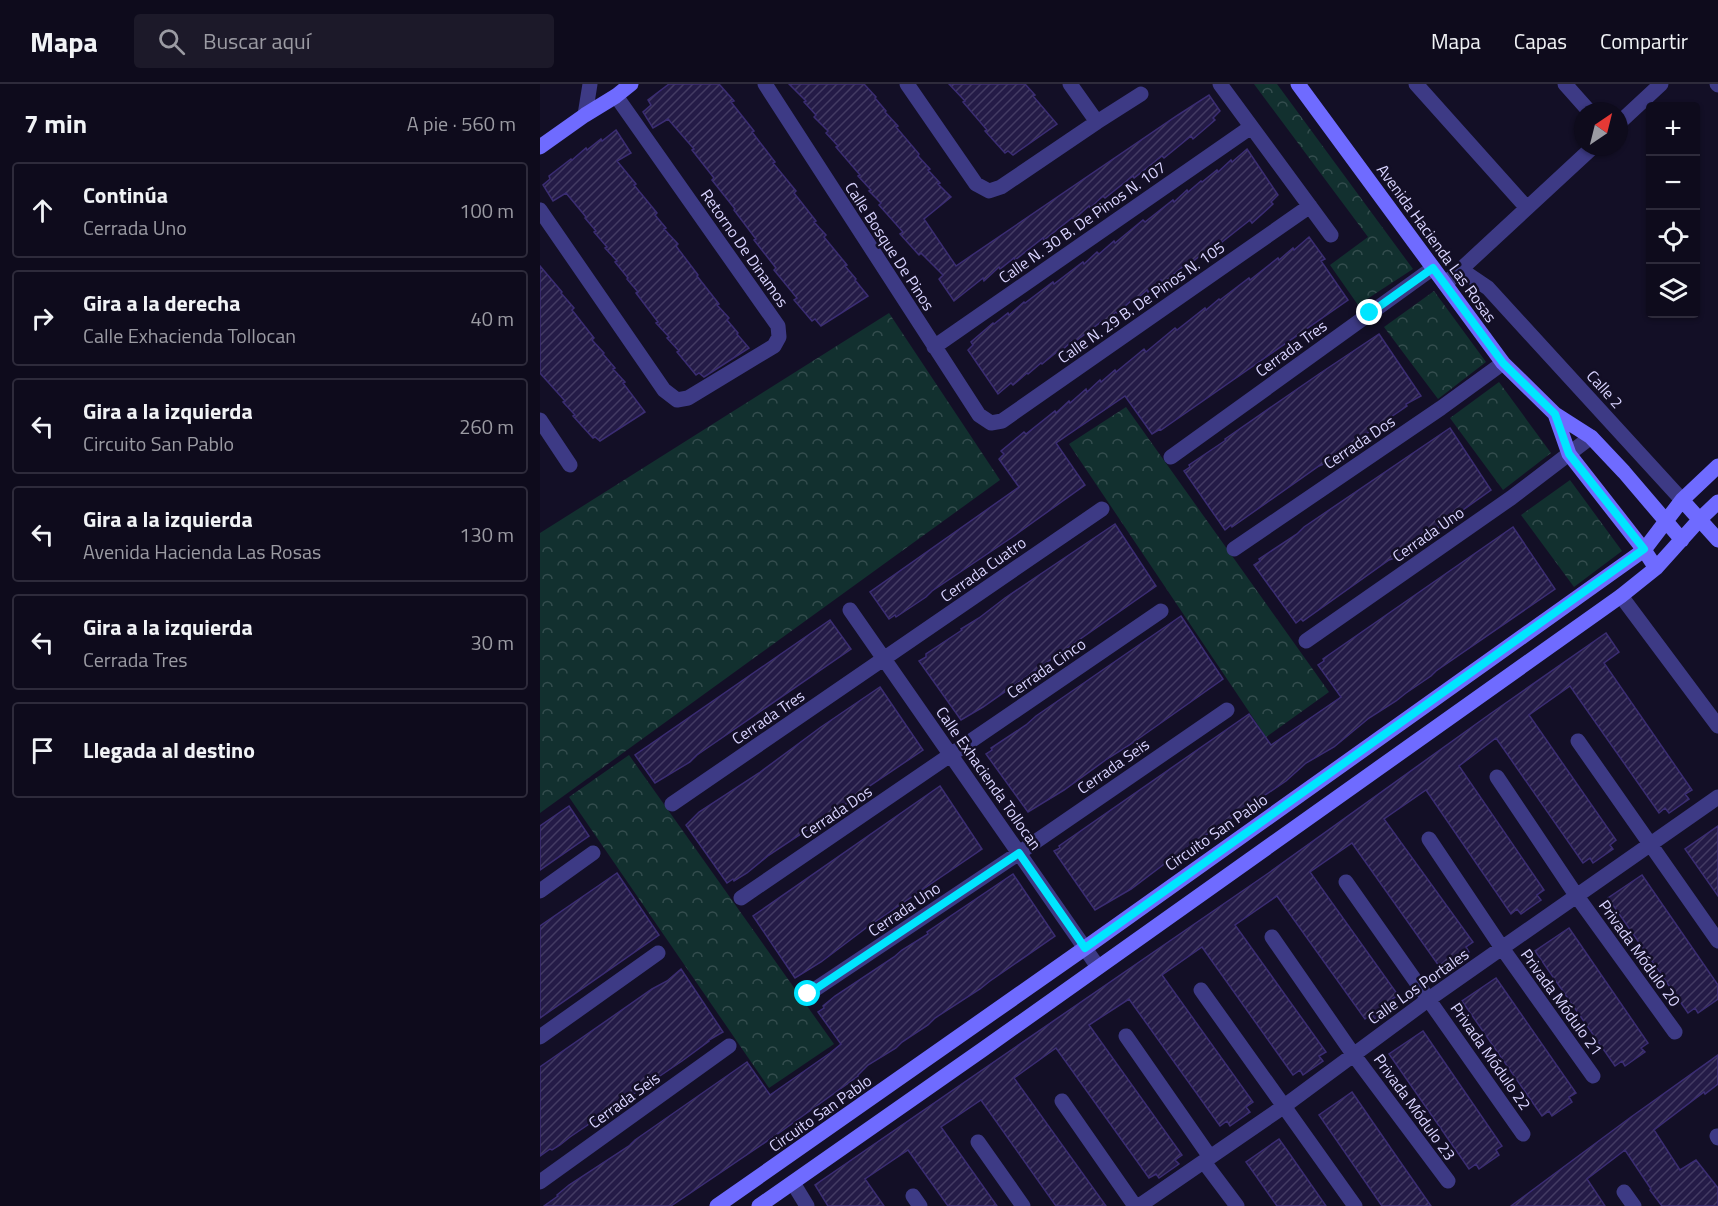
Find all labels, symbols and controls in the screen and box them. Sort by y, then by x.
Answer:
search box [134,14,554,68]
text: Mapa [30,20,98,63]
text: Buscar aquí [203,24,311,58]
icon: search [155,25,188,58]
text: Mapa [1431,25,1481,57]
text: Capas [1514,25,1567,57]
text: Compartir [1600,25,1688,57]
north arrow [1574,102,1628,156]
map controls [1646,102,1700,318]
button: + [1646,102,1700,156]
text: 7 min [24,104,87,143]
text: A pie · 560 m [407,108,516,139]
street label: Calle N. 30 B. De Pinos N. 107 [993,155,1171,289]
button: − [1646,156,1700,210]
street label: Avenida Hacienda Las Rosas [1371,159,1503,327]
street label: Calle Bosque De Pinos [839,177,941,315]
text: Continúa [83,178,168,212]
street label: Retorno De Dinamos [695,184,795,312]
icon: ahead [26,194,59,227]
text: 100 m [459,195,514,226]
button: locate [1646,210,1700,264]
text: Cerrada Uno [83,212,187,243]
street label: Calle N. 29 B. De Pinos N. 105 [1052,235,1230,369]
button: layers [1646,264,1700,318]
text: Gira a la derecha [83,286,240,320]
route end [1356,299,1382,325]
icon: right [26,302,59,335]
text: 40 m [470,303,514,334]
street label: Cerrada Tres [1250,314,1332,382]
text: Calle Exhacienda Tollocan [83,320,296,351]
street label: Calle 2 [1581,364,1629,414]
text: Gira a la izquierda [83,394,253,428]
street label: Cerrada Dos [1318,409,1400,475]
icon: left [26,410,59,443]
text: 260 m [459,411,514,442]
text: Circuito San Pablo [83,428,234,459]
street label: Cerrada Uno [1387,500,1469,568]
text: Gira a la izquierda [83,502,253,536]
icon: left [26,518,59,551]
text: 130 m [459,519,514,550]
street label: Cerrada Cuatro [935,530,1031,608]
text: Avenida Hacienda Las Rosas [83,536,321,567]
text: Gira a la izquierda [83,610,253,644]
icon: left [26,626,59,659]
text: 30 m [470,627,514,658]
street label: Cerrada Cinco [1002,632,1090,704]
text: Cerrada Tres [83,644,188,675]
street label: Cerrada Tres [727,684,809,750]
street label: Calle Exhacienda Tollocan [930,701,1048,855]
street label: Cerrada Seis [1072,732,1154,800]
text: Llegada al destino [83,733,255,767]
icon: arrive [26,734,59,767]
street label: Cerrada Dos [795,779,877,845]
street label: Circuito San Pablo [1160,787,1272,877]
street label: Cerrada Uno [863,876,945,942]
street label: Privada Módulo 20 [1593,895,1687,1011]
street label: Calle Los Portales [1362,942,1474,1030]
street label: Privada Módulo 21 [1515,944,1609,1060]
route start [794,980,820,1006]
street label: Privada Módulo 22 [1445,997,1537,1115]
street label: Privada Módulo 23 [1368,1049,1462,1165]
street label: Cerrada Seis [583,1066,665,1134]
street label: Circuito San Pablo [764,1068,876,1158]

